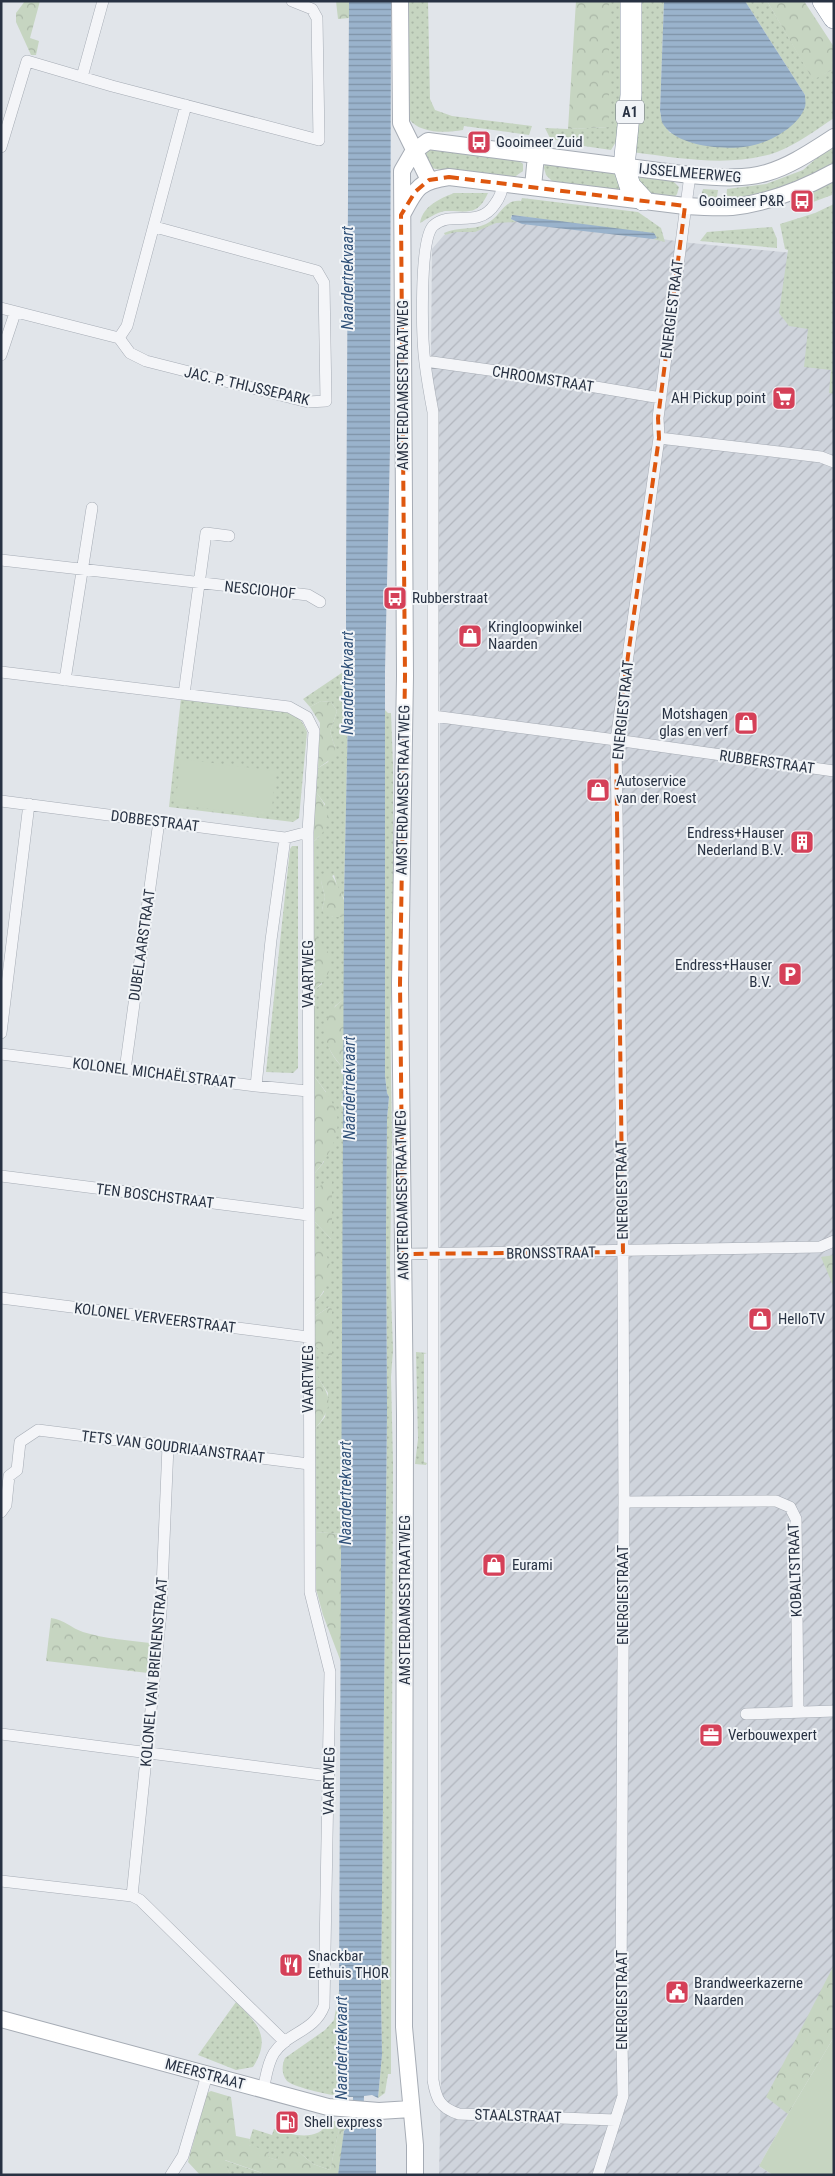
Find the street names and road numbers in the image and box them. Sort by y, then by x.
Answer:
road number: A1 [616,100,644,124]
street label: IJSSELMEERWEG [638,160,742,186]
street label: ENERGIESTRAAT [657,258,687,360]
street label: AMSTERDAMSESTRAATWEG [394,300,412,470]
street label: CHROOMSTRAAT [491,362,595,396]
street label: JAC. P. THIJSSEPARK [183,363,312,409]
street label: NESCIOHOF [224,577,296,603]
street label: ENERGIESTRAAT [609,659,637,761]
street label: AMSTERDAMSESTRAATWEG [393,705,413,875]
street label: RUBBERSTRAAT [718,746,816,778]
street label: DOBBESTRAAT [110,807,201,835]
street label: DUBELAARSTRAAT [125,888,159,1002]
street label: VAARTWEG [299,940,317,1008]
street label: KOLONEL MICHAËLSTRAAT [72,1054,237,1092]
street label: AMSTERDAMSESTRAATWEG [392,1110,412,1280]
street label: ENERGIESTRAAT [612,1140,632,1240]
street label: TEN BOSCHSTRAAT [95,1180,215,1212]
street label: BRONSSTRAAT [506,1243,596,1263]
street label: KOLONEL VERVEERSTRAAT [73,1299,237,1337]
street label: VAARTWEG [299,1345,317,1413]
street label: TETS VAN GOUDRIAANSTRAAT [80,1427,266,1467]
street label: AMSTERDAMSESTRAATWEG [396,1515,414,1685]
street label: KOBALTSTRAAT [784,1522,806,1617]
street label: ENERGIESTRAAT [614,1545,632,1645]
street label: KOLONEL VAN BRIENENSTRAAT [137,1576,171,1768]
street label: VAARTWEG [319,1747,339,1815]
street label: ENERGIESTRAAT [613,1950,631,2050]
street label: MEERSTRAAT [163,2055,247,2093]
street label: STAALSTRAAT [474,2105,562,2127]

